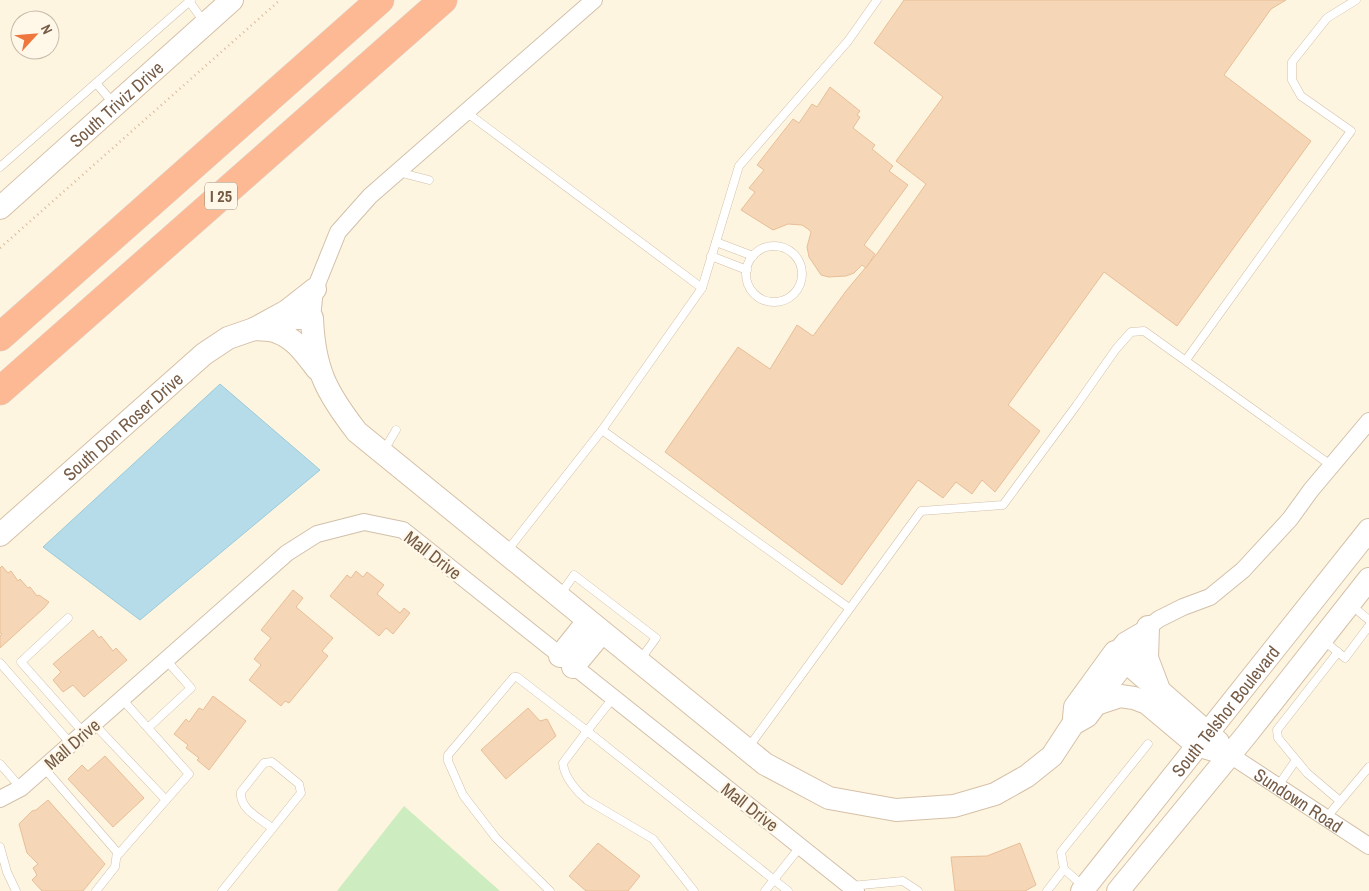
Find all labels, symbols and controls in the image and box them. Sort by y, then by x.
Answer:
north arrow [10,10,60,60]
text: N [37,22,57,37]
street label: South Triviz Drive [64,55,169,153]
road number: I 25 [205,182,237,210]
street label: South Don Roser Drive [57,366,188,486]
street label: Mall Drive [399,525,467,585]
street label: South Telshor Boulevard [1165,640,1285,782]
street label: Mall Drive [39,713,105,775]
street label: Sundown Road [1249,762,1348,838]
street label: Mall Drive [716,777,784,837]

